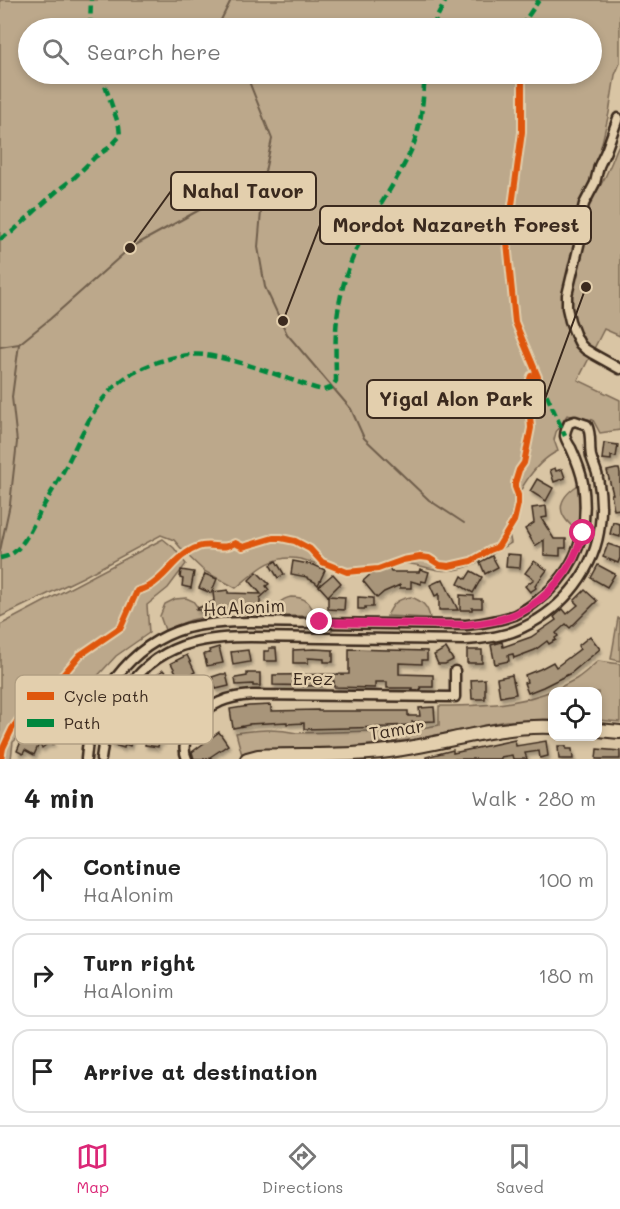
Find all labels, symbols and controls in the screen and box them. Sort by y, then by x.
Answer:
search box [18,18,602,84]
icon: search [39,35,72,68]
text: Search here [87,37,221,66]
callout: Nahal Tavor [171,172,316,210]
text: Nahal Tavor [182,177,304,203]
callout: Mordot Nazareth Forest [320,206,591,244]
text: Mordot Nazareth Forest [333,211,580,237]
callout: Yigal Alon Park [367,380,545,418]
text: Yigal Alon Park [379,385,533,411]
route start [569,519,595,545]
street label: HaAlonim [203,593,285,621]
route end [306,608,332,634]
street label: Erez [293,666,333,690]
legend [15,675,213,744]
text: Cycle path [64,685,148,706]
map controls [548,687,602,741]
button: locate [548,687,602,741]
text: Path [64,712,100,733]
street label: Tamar [367,713,426,745]
text: 4 min [24,781,94,815]
text: Walk · 280 m [471,785,596,811]
text: Continue [83,852,181,881]
icon: ahead [26,863,59,896]
text: 100 m [538,866,594,892]
text: HaAlonim [83,881,174,907]
text: Turn right [83,948,195,977]
icon: right [26,959,59,992]
text: 180 m [538,962,594,988]
text: HaAlonim [83,977,174,1003]
icon: arrive [26,1055,59,1088]
text: Arrive at destination [83,1057,318,1086]
tab: Map [76,1140,109,1197]
tab: Directions [262,1140,343,1197]
tab: Saved [496,1140,544,1197]

